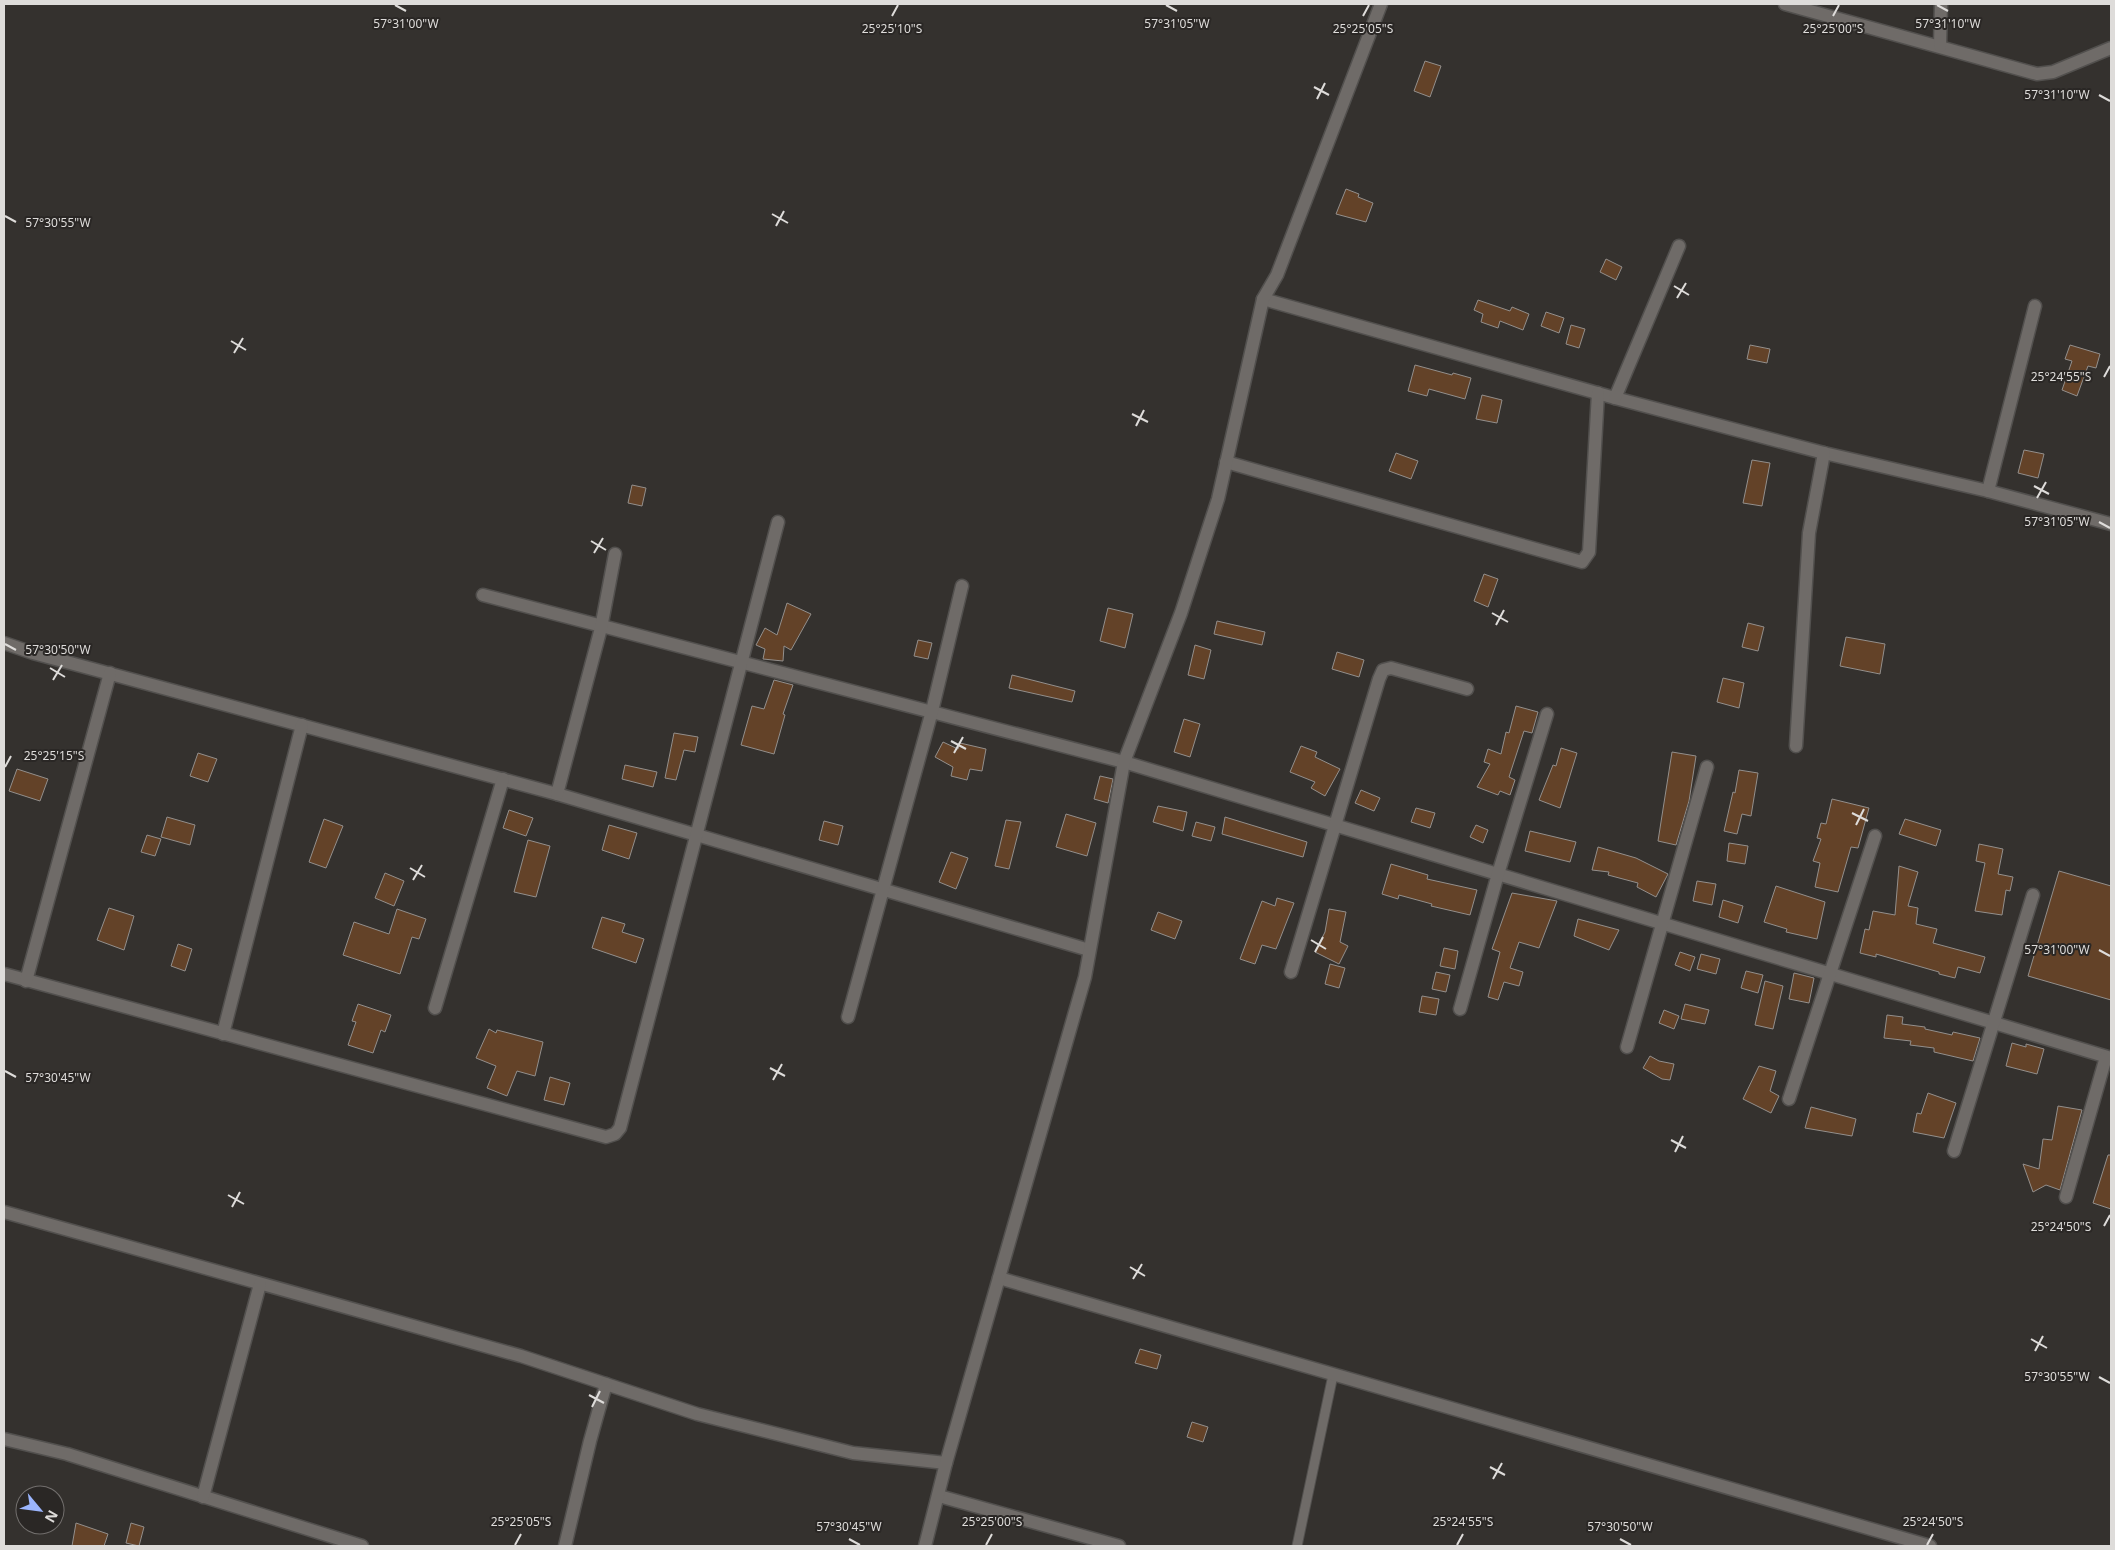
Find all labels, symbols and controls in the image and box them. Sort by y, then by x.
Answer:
text: 57°31'00"W [373,15,439,32]
text: 57°31'05"W [1144,15,1210,32]
text: 57°31'10"W [1915,15,1981,32]
text: 25°25'10"S [862,20,923,37]
text: 25°25'05"S [1333,20,1394,37]
text: 25°25'00"S [1803,20,1864,37]
text: 57°31'10"W [2024,86,2090,103]
text: 57°30'55"W [25,214,91,231]
text: 25°24'55"S [2031,368,2092,385]
text: 57°31'05"W [2024,513,2090,530]
text: 57°30'50"W [25,641,91,658]
text: 25°25'15"S [24,747,85,764]
text: 57°31'00"W [2024,941,2090,958]
text: 57°30'45"W [25,1069,91,1086]
text: 25°24'50"S [2031,1218,2092,1235]
text: 57°30'55"W [2024,1368,2090,1385]
north arrow [15,1485,65,1535]
text: N [41,1507,63,1526]
text: 25°25'05"S [491,1513,552,1530]
text: 25°25'00"S [962,1513,1023,1530]
text: 25°24'55"S [1433,1513,1494,1530]
text: 25°24'50"S [1903,1513,1964,1530]
text: 57°30'45"W [816,1518,882,1535]
text: 57°30'50"W [1587,1518,1653,1535]

